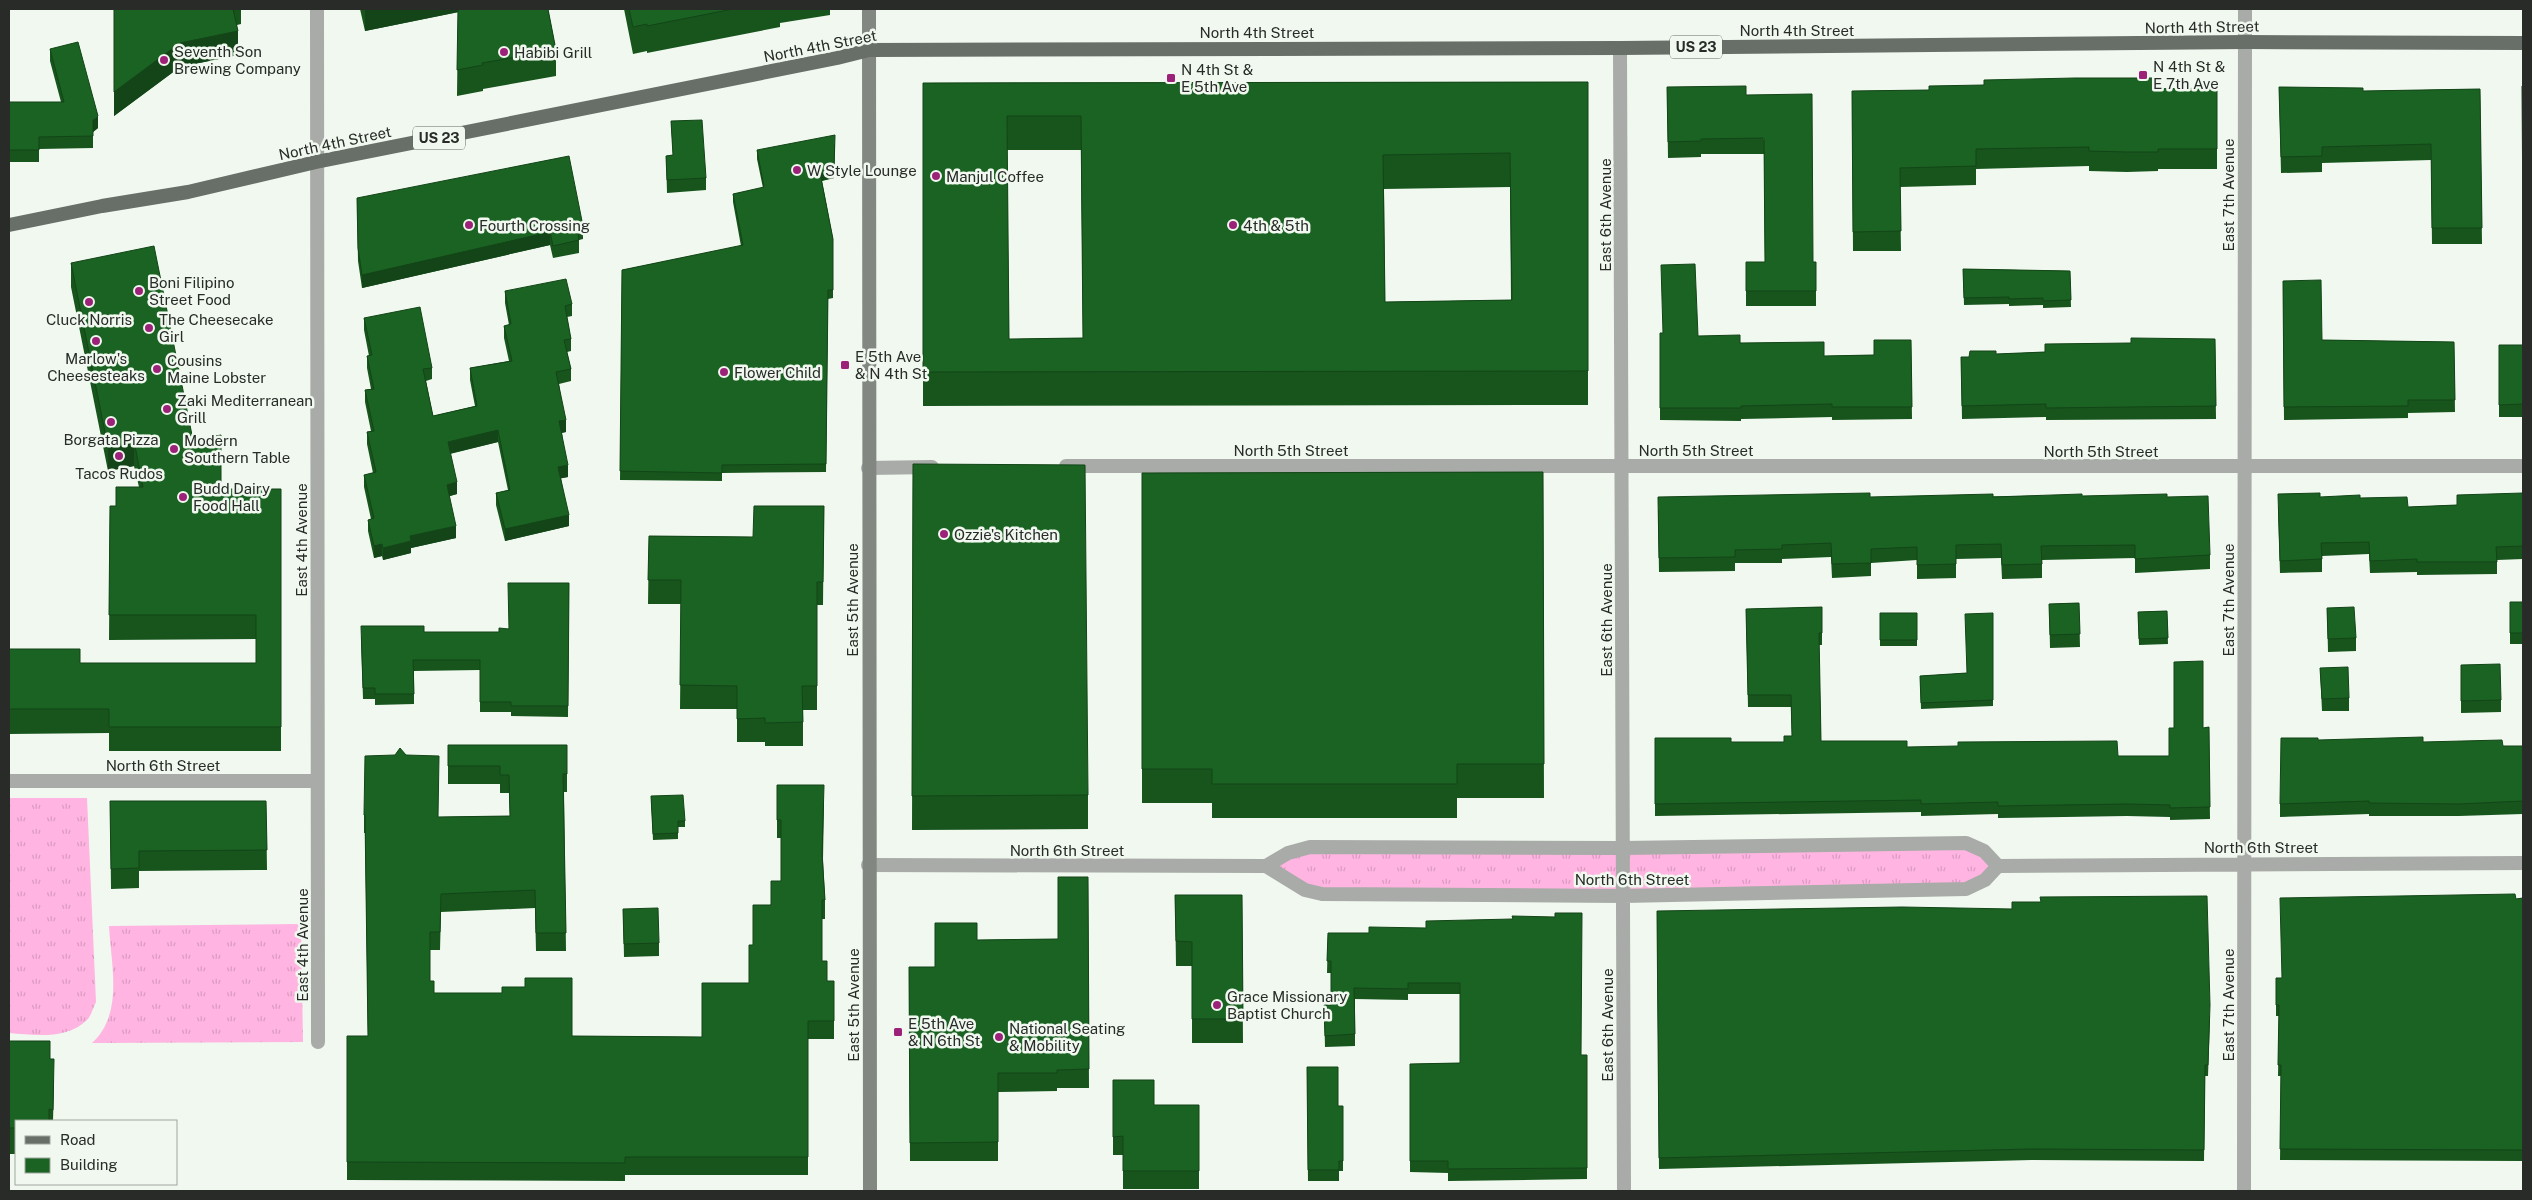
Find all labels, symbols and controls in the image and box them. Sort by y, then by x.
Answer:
street label: North 4th Street [2144,17,2260,37]
street label: North 4th Street [1740,22,1855,39]
street label: North 4th Street [1200,24,1315,41]
street label: North 4th Street [762,27,878,65]
road number: US 23 [1670,36,1722,58]
place label: Seventh Son Brewing Company [174,43,301,77]
place label: Habibi Grill [514,44,592,61]
marker: Habibi Grill [498,46,510,58]
marker: Seventh Son Brewing Company [158,54,170,66]
place label: N 4th St & E 7th Ave [2153,58,2225,92]
place label: N 4th St & E 5th Ave [1181,61,1253,95]
marker: N 4th St & E 7th Ave [2137,69,2149,81]
marker: N 4th St & E 5th Ave [1165,72,1177,84]
street label: North 4th Street [277,123,393,163]
road number: US 23 [413,126,465,150]
street label: East 7th Avenue [2220,139,2237,251]
street label: East 6th Avenue [1597,158,1614,272]
place label: W Style Lounge [807,162,917,179]
marker: W Style Lounge [791,164,803,176]
place label: Manjul Coffee [946,168,1044,185]
marker: Manjul Coffee [930,170,942,182]
place label: Fourth Crossing [479,217,590,234]
place label: 4th & 5th [1243,217,1309,234]
marker: Fourth Crossing [463,219,475,231]
marker: 4th & 5th [1227,219,1239,231]
place label: Boni Filipino Street Food [149,274,235,308]
marker: Boni Filipino Street Food [133,285,145,297]
marker: Cluck Norris [83,296,95,308]
place label: Cluck Norris [46,311,132,328]
place label: The Cheesecake Girl [159,311,274,345]
marker: The Cheesecake Girl [143,322,155,334]
marker: Marlow's Cheesesteaks [90,335,102,347]
place label: E 5th Ave & N 4th St [855,348,928,382]
place label: Marlow's Cheesesteaks [47,350,145,384]
place label: Cousins Maine Lobster [167,352,266,386]
marker: E 5th Ave & N 4th St [839,359,851,371]
marker: Cousins Maine Lobster [151,363,163,375]
place label: Flower Child [734,364,821,381]
marker: Flower Child [718,366,730,378]
place label: Zaki Mediterranean Grill [177,392,313,426]
marker: Zaki Mediterranean Grill [161,403,173,415]
marker: Borgata Pizza [105,416,117,428]
place label: Borgata Pizza [63,431,159,448]
place label: Modern Southern Table [184,432,290,466]
street label: North 5th Street [1233,442,1349,459]
street label: North 5th Street [1638,442,1754,459]
marker: Modern Southern Table [168,443,180,455]
street label: North 5th Street [2043,443,2159,460]
marker: Tacos Rudos [113,450,125,462]
place label: Tacos Rudos [75,465,163,482]
place label: Budd Dairy Food Hall [193,480,270,514]
street label: East 4th Avenue [293,483,310,597]
marker: Budd Dairy Food Hall [177,491,189,503]
place label: Ozzie's Kitchen [954,526,1058,543]
marker: Ozzie's Kitchen [938,528,950,540]
street label: East 5th Avenue [844,543,861,657]
street label: East 7th Avenue [2220,544,2237,656]
street label: East 6th Avenue [1598,563,1615,677]
street label: North 6th Street [106,757,221,774]
street label: North 6th Street [2204,839,2319,856]
street label: North 6th Street [1010,842,1125,859]
street label: North 6th Street [1575,871,1690,888]
street label: East 4th Avenue [294,888,311,1002]
street label: East 5th Avenue [845,948,862,1062]
street label: East 7th Avenue [2220,949,2237,1061]
street label: East 6th Avenue [1599,968,1616,1082]
place label: Grace Missionary Baptist Church [1227,988,1347,1022]
marker: Grace Missionary Baptist Church [1211,999,1223,1011]
place label: E 5th Ave & N 6th St [908,1015,980,1049]
place label: National Seating & Mobility [1009,1020,1125,1054]
marker: E 5th Ave & N 6th St [892,1026,904,1038]
marker: National Seating & Mobility [993,1031,1005,1043]
legend [15,1120,178,1185]
text: Road [60,1131,96,1148]
text: Building [60,1156,118,1173]

